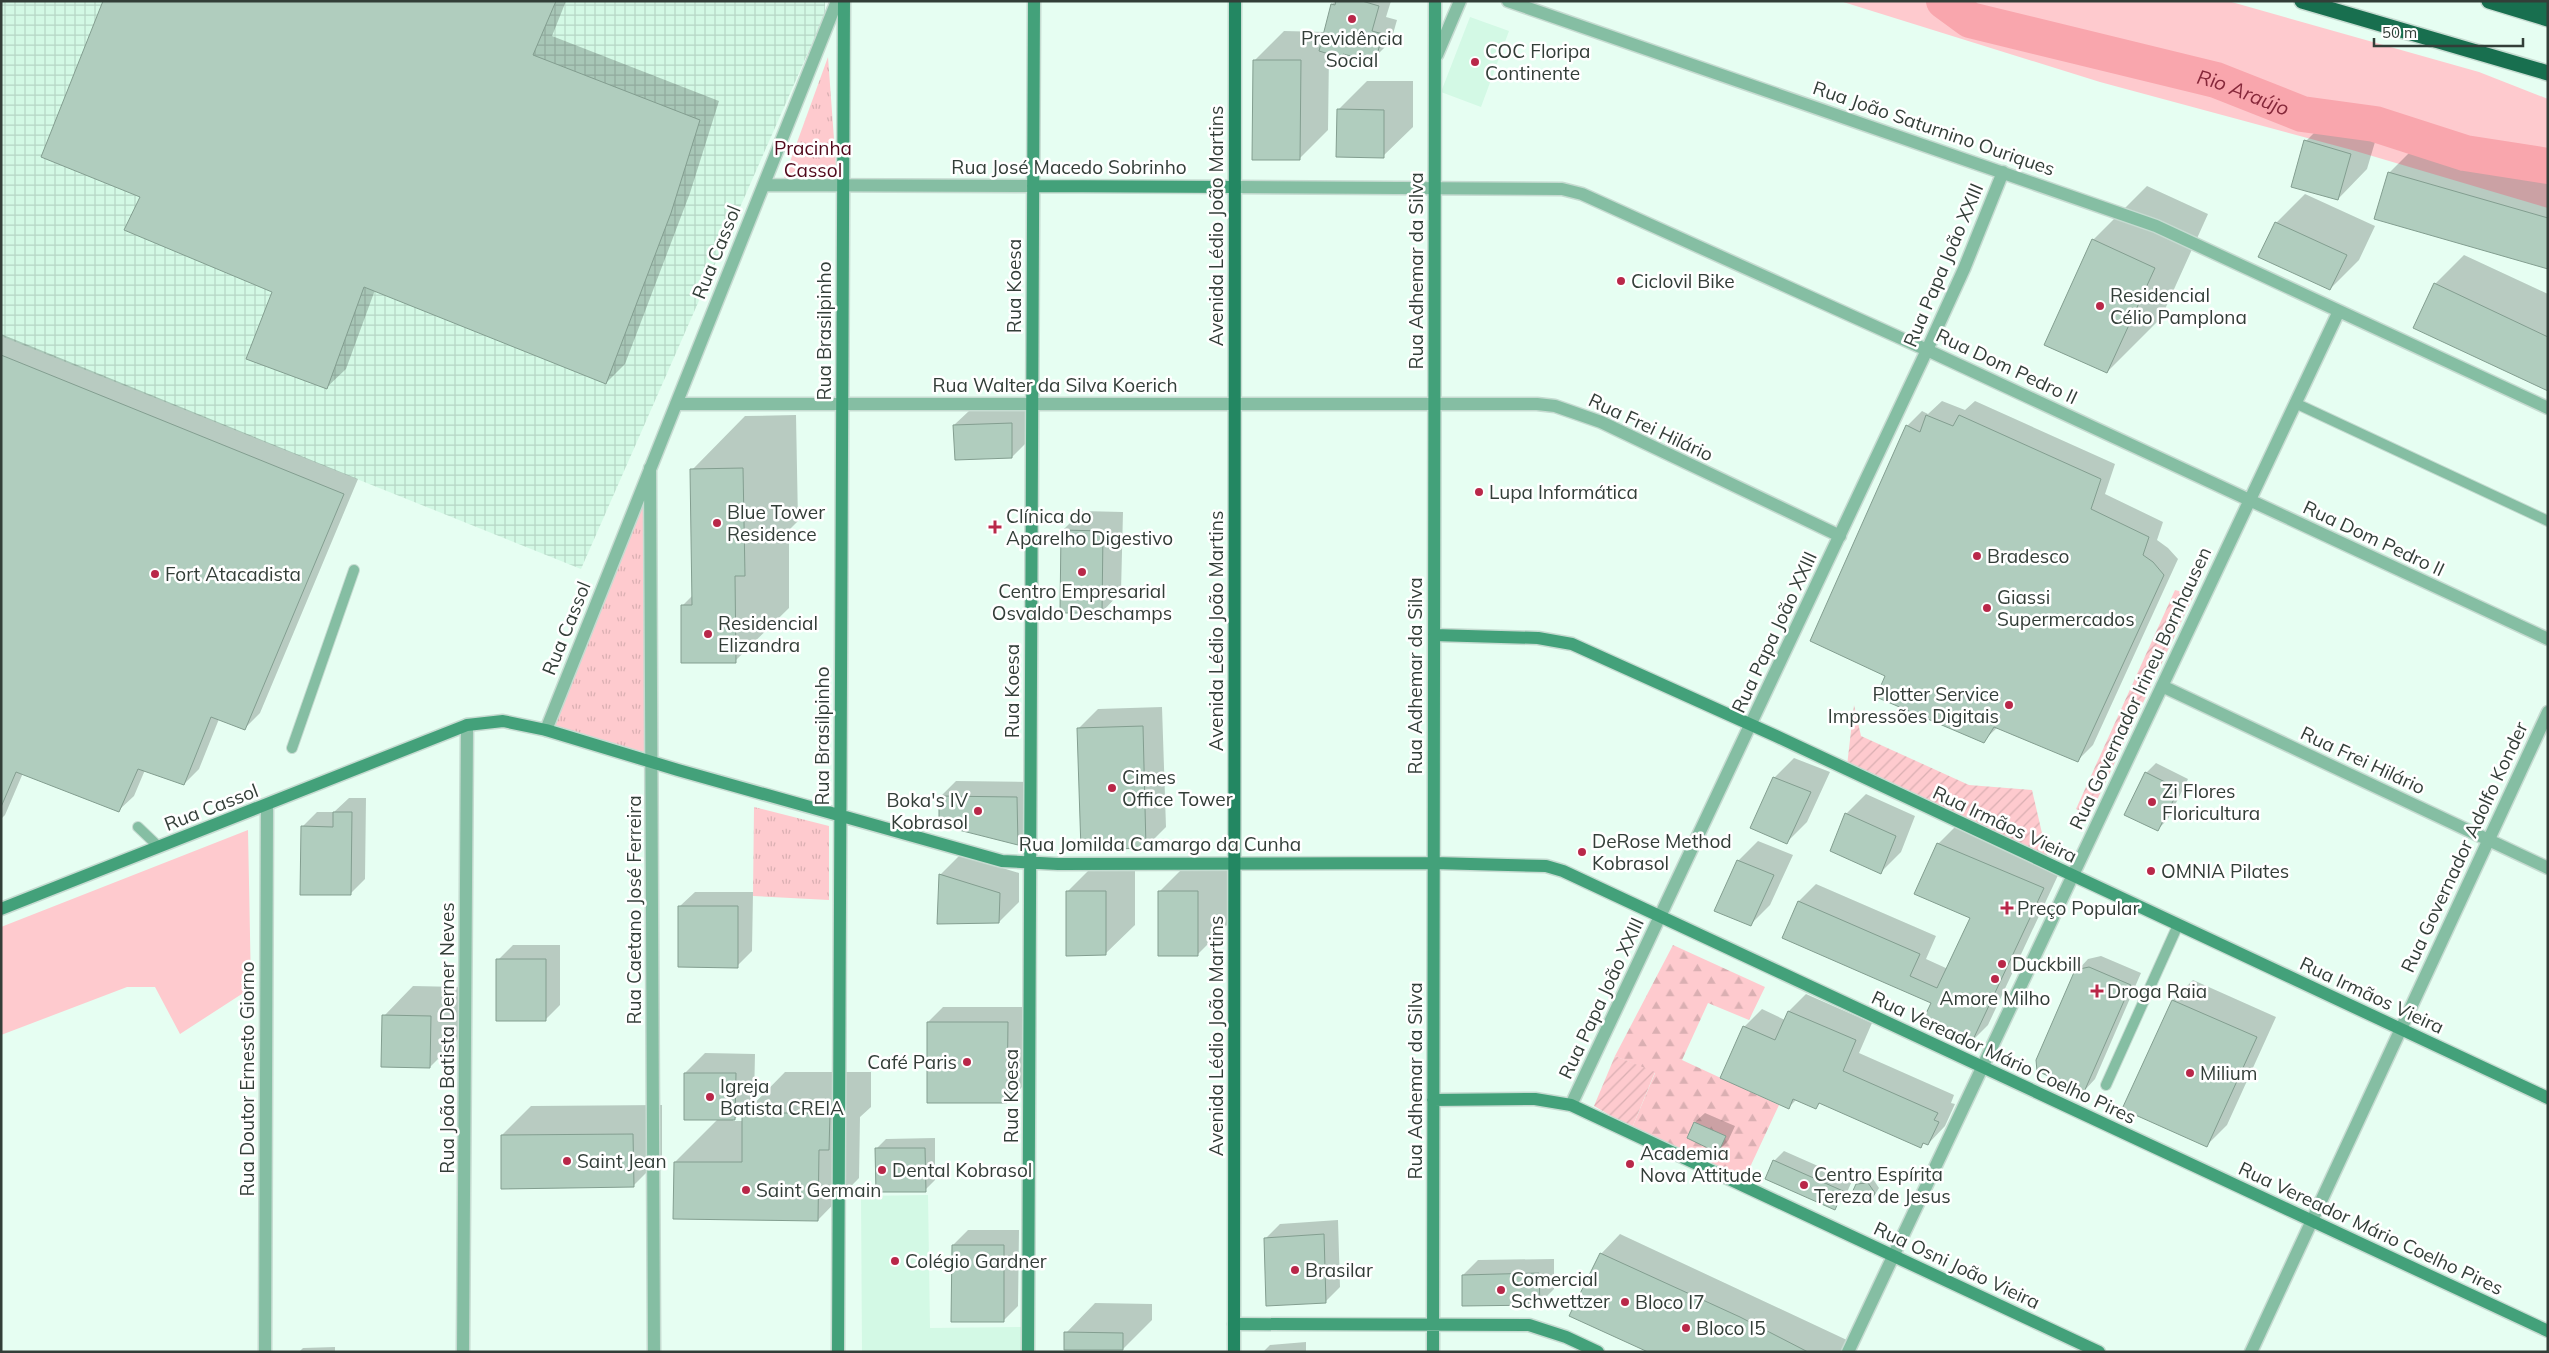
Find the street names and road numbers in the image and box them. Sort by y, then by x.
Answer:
street label: Rua João Saturnino Ouriques [1810,75,2058,181]
street label: Avenida Lédio João Martins [1204,106,1228,346]
street label: Rua José Macedo Sobrinho [951,155,1187,179]
street label: Rua Adhemar da Silva [1404,172,1428,370]
street label: Rua Papa João XXIII [1898,180,1988,350]
street label: Rua Cassol [686,202,746,302]
street label: Rua Koesa [1002,239,1026,333]
street label: Rua Brasilpinho [812,261,836,401]
street label: Rua Dom Pedro II [1932,323,2082,409]
street label: Rua Walter da Silva Koerich [932,373,1178,397]
street label: Rua Frei Hilário [1585,388,1717,466]
street label: Rua Dom Pedro II [2299,495,2449,581]
street label: Avenida Lédio João Martins [1204,511,1228,751]
street label: Rua Governador Irineu Bornhausen [2064,543,2216,833]
street label: Rua Papa João XXIII [1726,547,1822,717]
street label: Rua Adhemar da Silva [1403,577,1427,775]
street label: Rua Cassol [536,578,596,678]
street label: Rua Koesa [1000,644,1024,738]
street label: Rua Brasilpinho [810,666,834,806]
street label: Rua Governador Adolfo Konder [2395,718,2533,976]
street label: Rua Frei Hilário [2297,721,2429,799]
street label: Rua Cassol [161,778,261,836]
street label: Rua Irmãos Vieira [1929,780,2081,868]
street label: Rua Caetano José Ferreira [622,795,646,1025]
street label: Rua Jomilda Camargo da Cunha [1019,832,1301,856]
street label: Rua João Batista Derner Neves [435,902,459,1174]
street label: Rua Papa João XXIII [1553,913,1649,1083]
street label: Avenida Lédio João Martins [1204,916,1228,1156]
street label: Rua Irmãos Vieira [2296,951,2448,1039]
street label: Rua Doutor Ernesto Giorno [235,961,259,1197]
street label: Rua Adhemar da Silva [1403,982,1427,1180]
street label: Rua Vereador Mário Coelho Pires [1868,985,2140,1129]
street label: Rua Koesa [999,1049,1023,1143]
street label: Rua Vereador Mário Coelho Pires [2235,1156,2507,1300]
street label: Rua Osni João Vieira [1870,1216,2044,1314]

